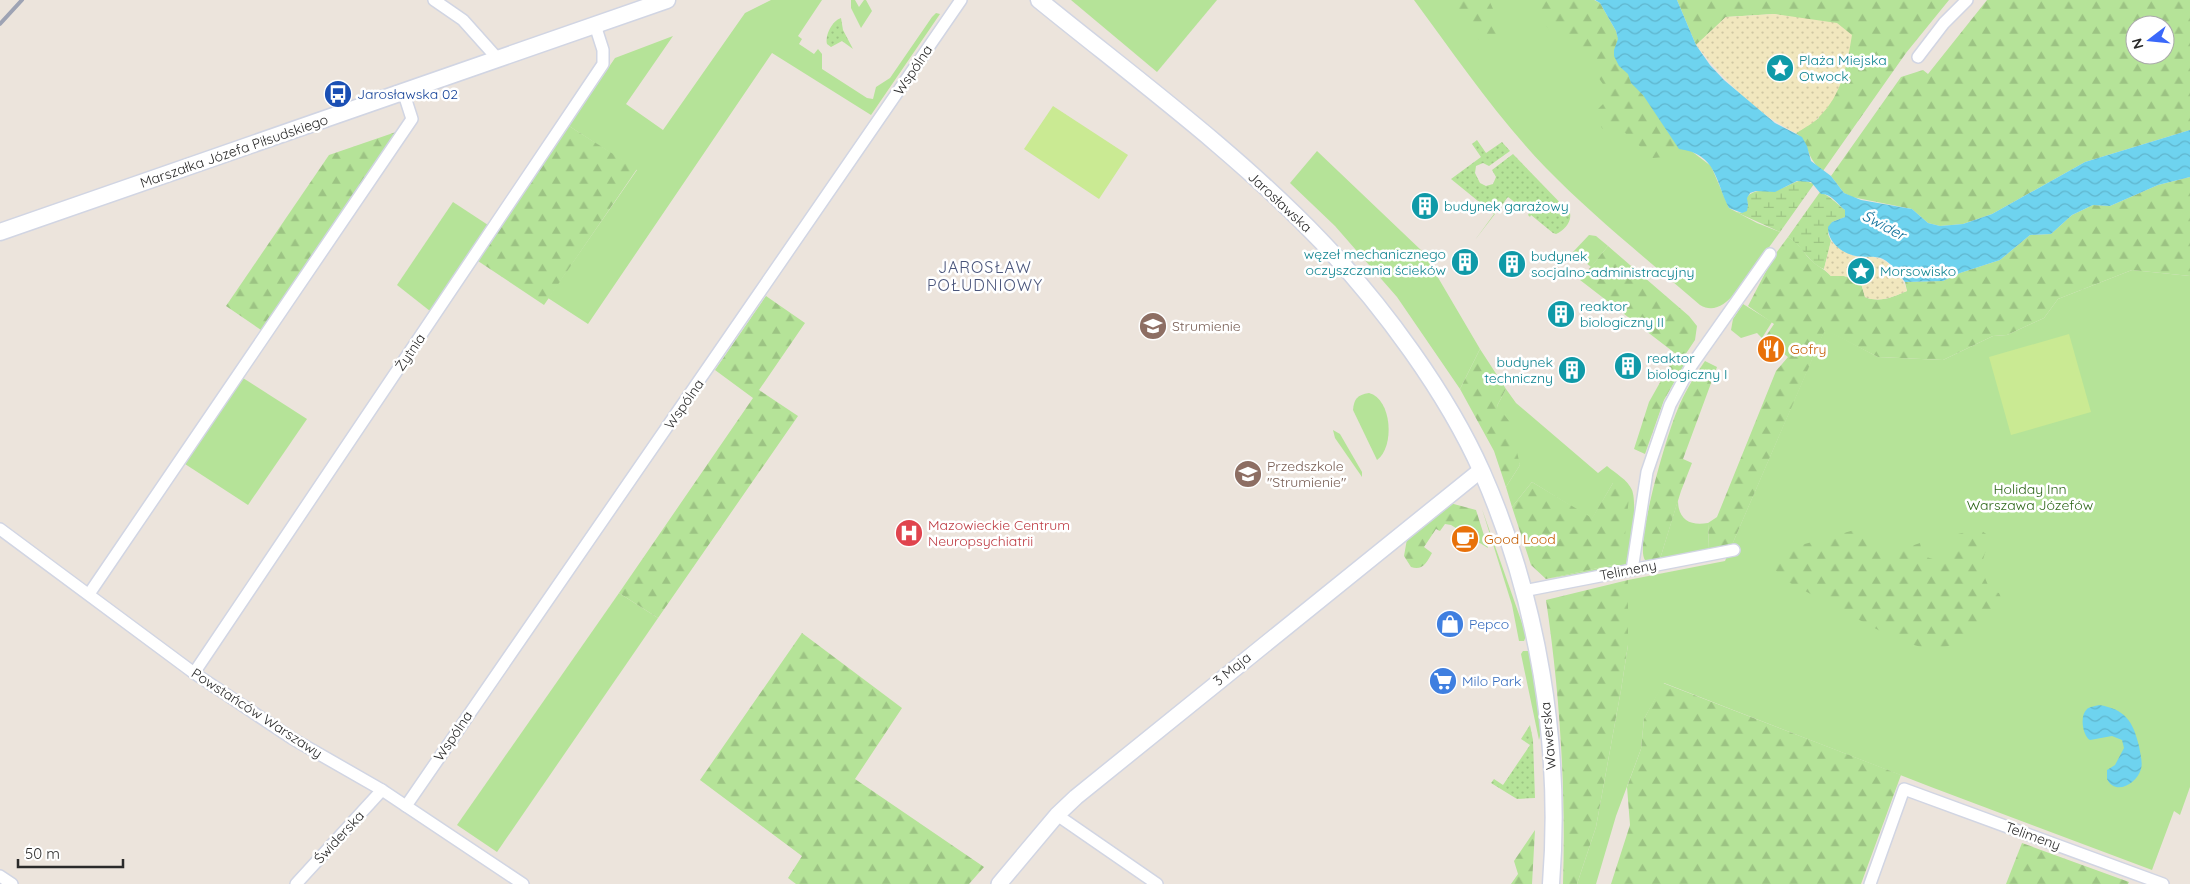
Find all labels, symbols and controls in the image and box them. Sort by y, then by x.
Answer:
north arrow [2125,15,2175,65]
text: N [2127,36,2148,51]
street label: Wspólna [890,41,936,99]
place label: Plaża Miejska Otwock [1799,51,1887,85]
place icon: Plaża Miejska Otwock [1765,53,1795,83]
bus stop icon: Jarosławska 02 [323,79,353,109]
place label: Jarosławska 02 [357,85,458,103]
street label: Marszałka Józefa Piłsudskiego [138,110,330,192]
street label: Jarosławska [1244,168,1316,236]
building icon: budynek garażowy [1410,191,1440,221]
place label: budynek garażowy [1444,197,1569,215]
water label: Świder [1859,206,1911,245]
place label: węzeł mechanicznego oczyszczania ścieków [1304,245,1446,279]
building icon: węzeł mechanicznego oczyszczania ścieków [1450,247,1480,277]
place label: budynek socjalno-administracyjny [1531,247,1695,281]
building icon: budynek socjalno-administracyjny [1497,249,1527,279]
place icon: Morsowisko [1846,256,1876,286]
district label: JAROSŁAW POŁUDNIOWY [927,257,1043,295]
place label: Morsowisko [1880,262,1956,280]
place label: reaktor biologiczny II [1580,297,1664,331]
building icon: reaktor biologiczny II [1546,299,1576,329]
school or university icon: Strumienie [1138,311,1168,341]
place label: Strumienie [1172,317,1241,335]
street label: Żytnia [391,330,429,374]
restaurant icon: Gofry [1756,334,1786,364]
place label: Gofry [1790,340,1827,358]
place label: reaktor biologiczny I [1647,349,1727,383]
building icon: reaktor biologiczny I [1613,351,1643,381]
place label: budynek techniczny [1484,353,1553,387]
building icon: budynek techniczny [1557,355,1587,385]
street label: Wspólna [660,376,708,432]
place label: Przedszkole "Strumienie" [1267,457,1346,491]
school or university icon: Przedszkole "Strumienie" [1233,459,1263,489]
park label: Holiday Inn Warszawa Józefów [1967,480,2094,514]
place label: Mazowieckie Centrum Neuropsychiatrii [928,516,1070,550]
hospital icon: Mazowieckie Centrum Neuropsychiatrii [894,518,924,548]
cafe icon: Good Lood [1450,524,1480,554]
place label: Good Lood [1484,530,1556,548]
street label: Telimeny [1598,556,1658,584]
shop icon: Pepco [1435,609,1465,639]
place label: Pepco [1469,615,1509,633]
street label: 3 Maja [1209,648,1255,690]
street label: Powstańców Warszawy [188,664,326,762]
supermarket icon: Milo Park [1428,666,1458,696]
place label: Milo Park [1462,672,1522,690]
street label: Wawerska [1536,701,1560,771]
street label: Wspólna [430,707,476,765]
street label: Świderska [310,807,368,867]
street label: Telimeny [2003,818,2063,854]
scale bar [18,836,122,868]
text: 50 m [25,844,60,863]

